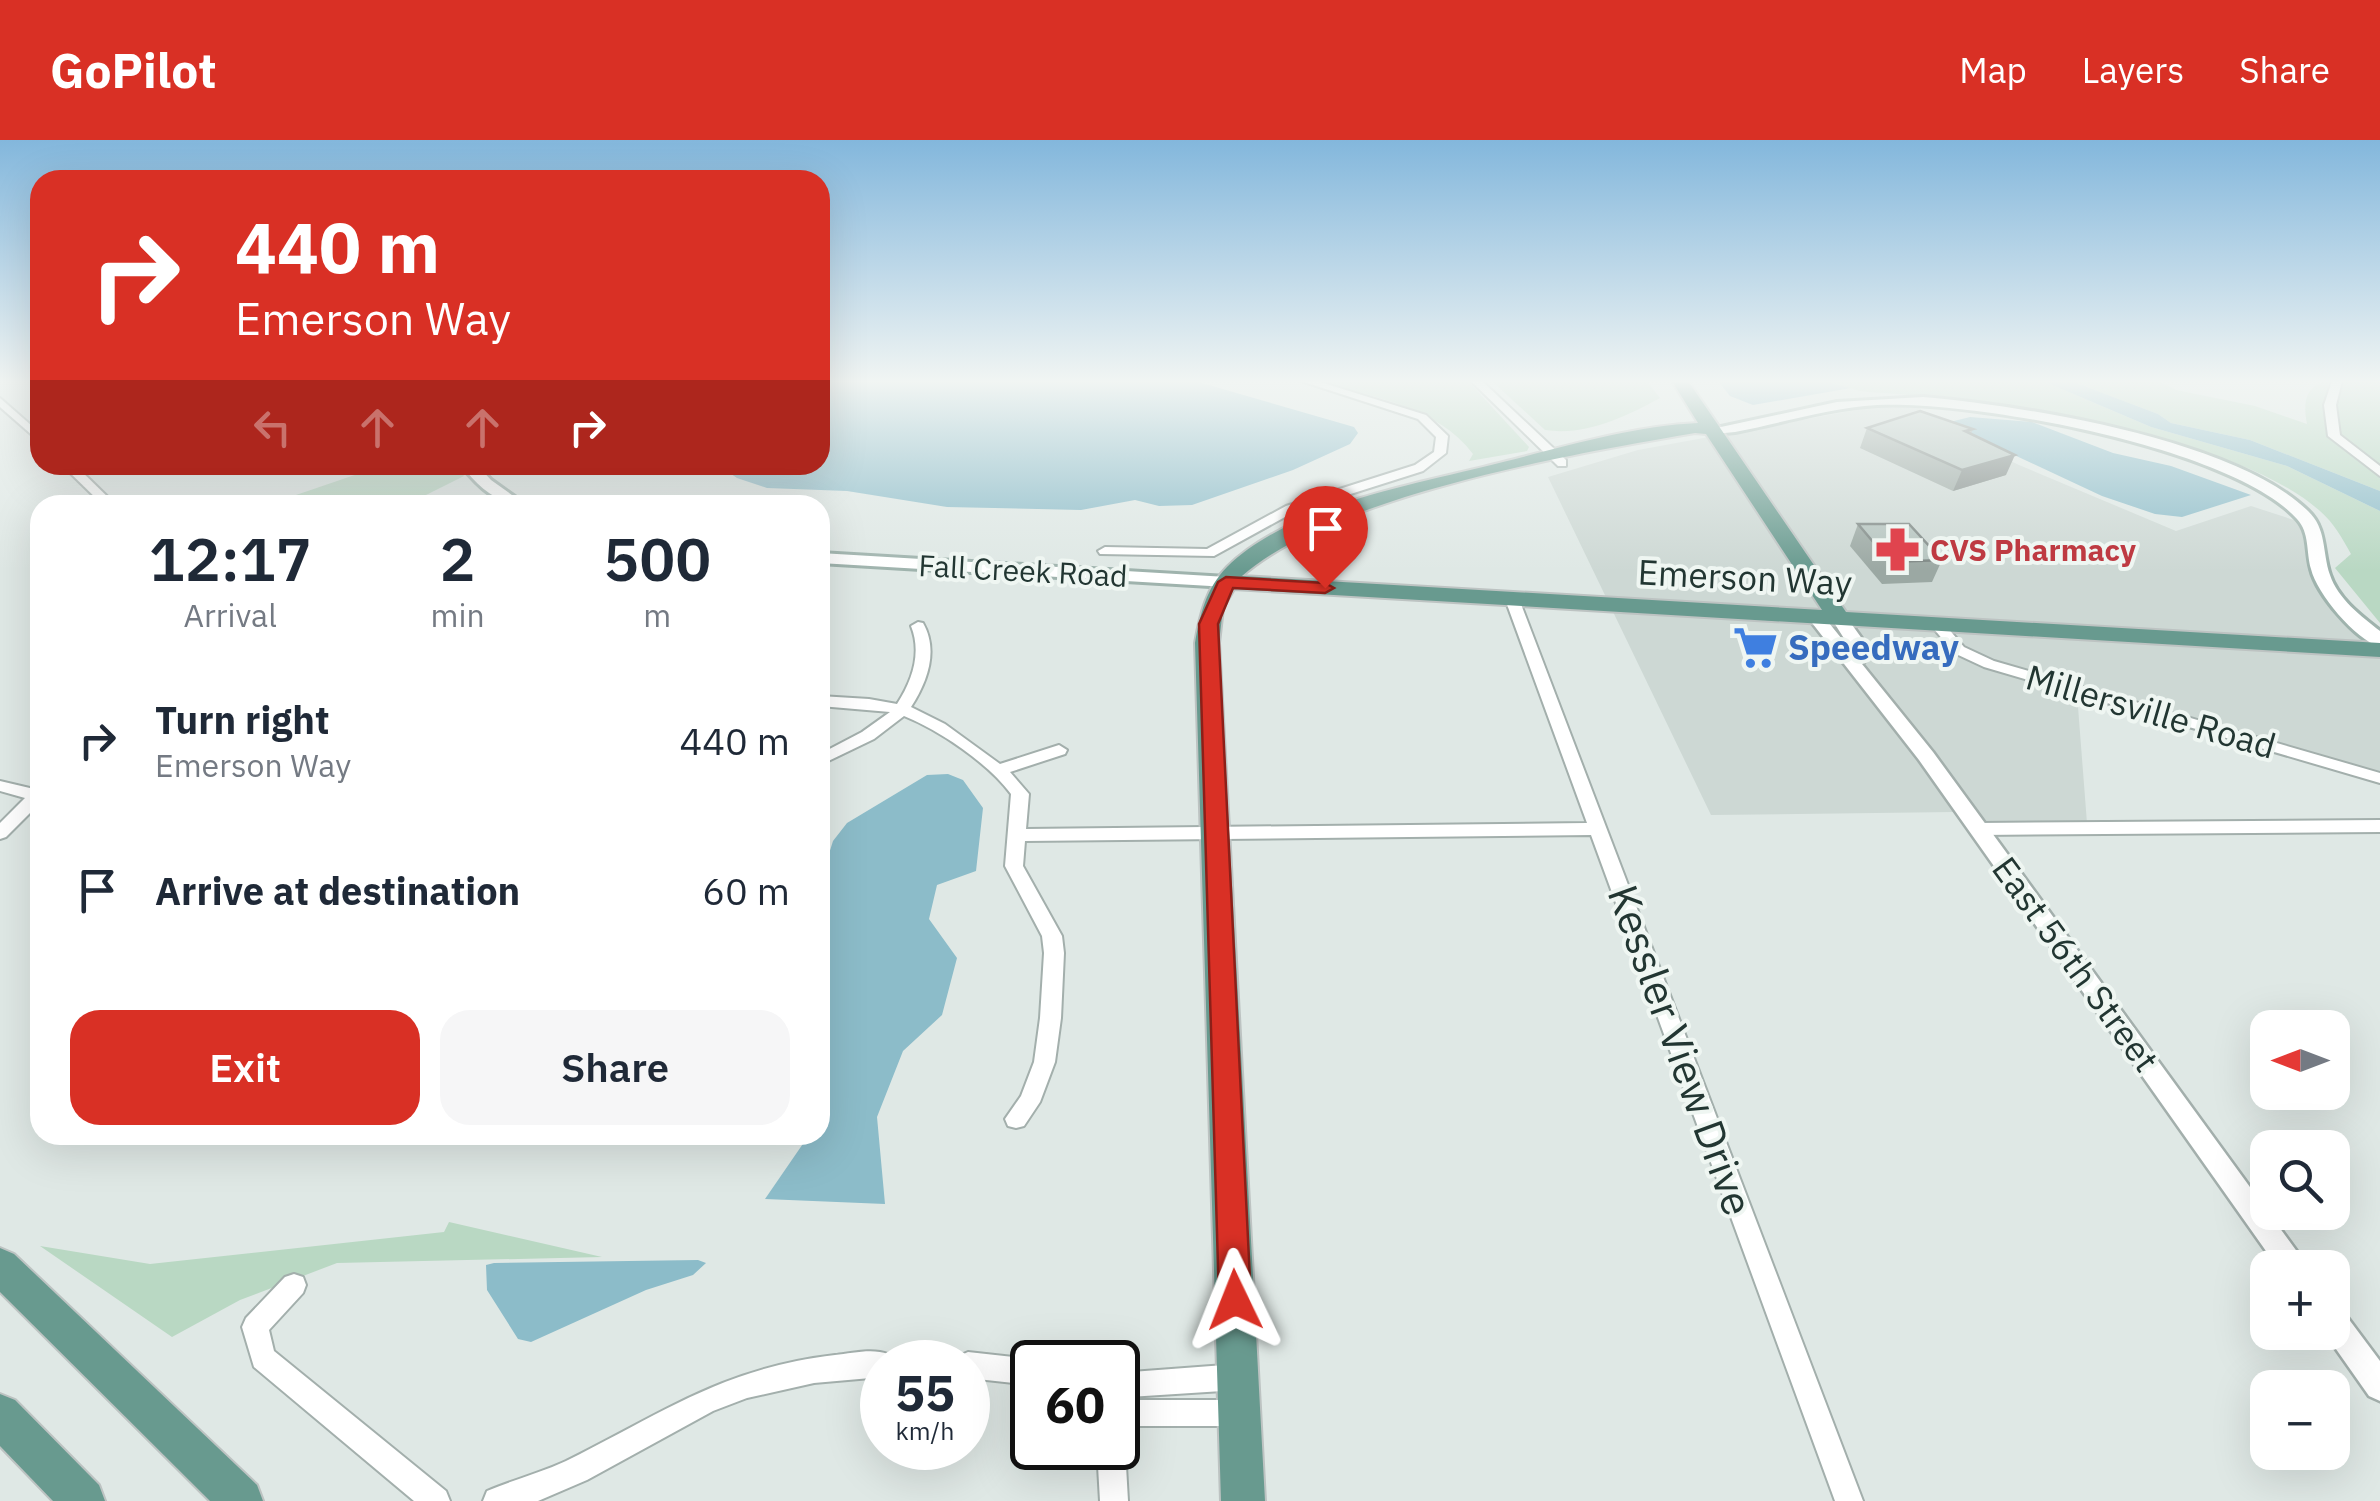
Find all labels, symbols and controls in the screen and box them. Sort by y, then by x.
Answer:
text: GoPilot [50,39,217,101]
text: Map [1959,47,2027,93]
text: Layers [2082,47,2184,93]
text: Share [2239,47,2330,93]
text: 440 m [235,201,440,292]
icon: right [70,210,200,340]
text: Emerson Way [235,289,511,347]
icon: left [245,400,300,455]
icon: ahead [350,400,405,455]
icon: ahead [455,400,510,455]
icon: right [560,400,615,455]
pin [1283,486,1368,589]
icon: arrive [1298,501,1353,556]
text: 12:17 [149,519,312,598]
text: 2 [440,519,476,598]
text: 500 [603,519,711,598]
pharmacy icon: CVS Pharmacy [1873,525,1921,573]
place label: CVS Pharmacy [1930,530,2136,569]
street label: Fall Creek Road [918,545,1128,595]
street label: Emerson Way [1637,548,1853,606]
text: Arrival [184,594,277,636]
text: min [430,594,485,636]
text: m [643,594,671,636]
supermarket icon: Speedway [1731,623,1779,671]
place label: Speedway [1788,624,1959,670]
street label: Millersville Road [2021,653,2281,769]
text: Turn right [155,695,330,744]
icon: right [70,713,125,768]
text: 440 m [679,716,790,765]
text: Emerson Way [155,744,351,786]
street label: East 56th Street [1982,847,2170,1081]
icon: arrive [70,863,125,918]
text: Arrive at destination [155,866,520,915]
text: 60 m [702,866,790,915]
street label: Kessler View Drive [1596,877,1766,1223]
button: Exit [70,1010,420,1125]
button: Share [440,1010,790,1125]
north arrow [2250,1010,2350,1110]
map controls [2250,1010,2350,1470]
button: search [2250,1130,2350,1230]
position arrow [1183,1248,1287,1352]
button: + [2250,1250,2350,1350]
speed limit sign: 60 [1010,1340,1140,1470]
text: 55 [895,1360,955,1425]
button: − [2250,1370,2350,1470]
text: km/h [896,1414,954,1447]

